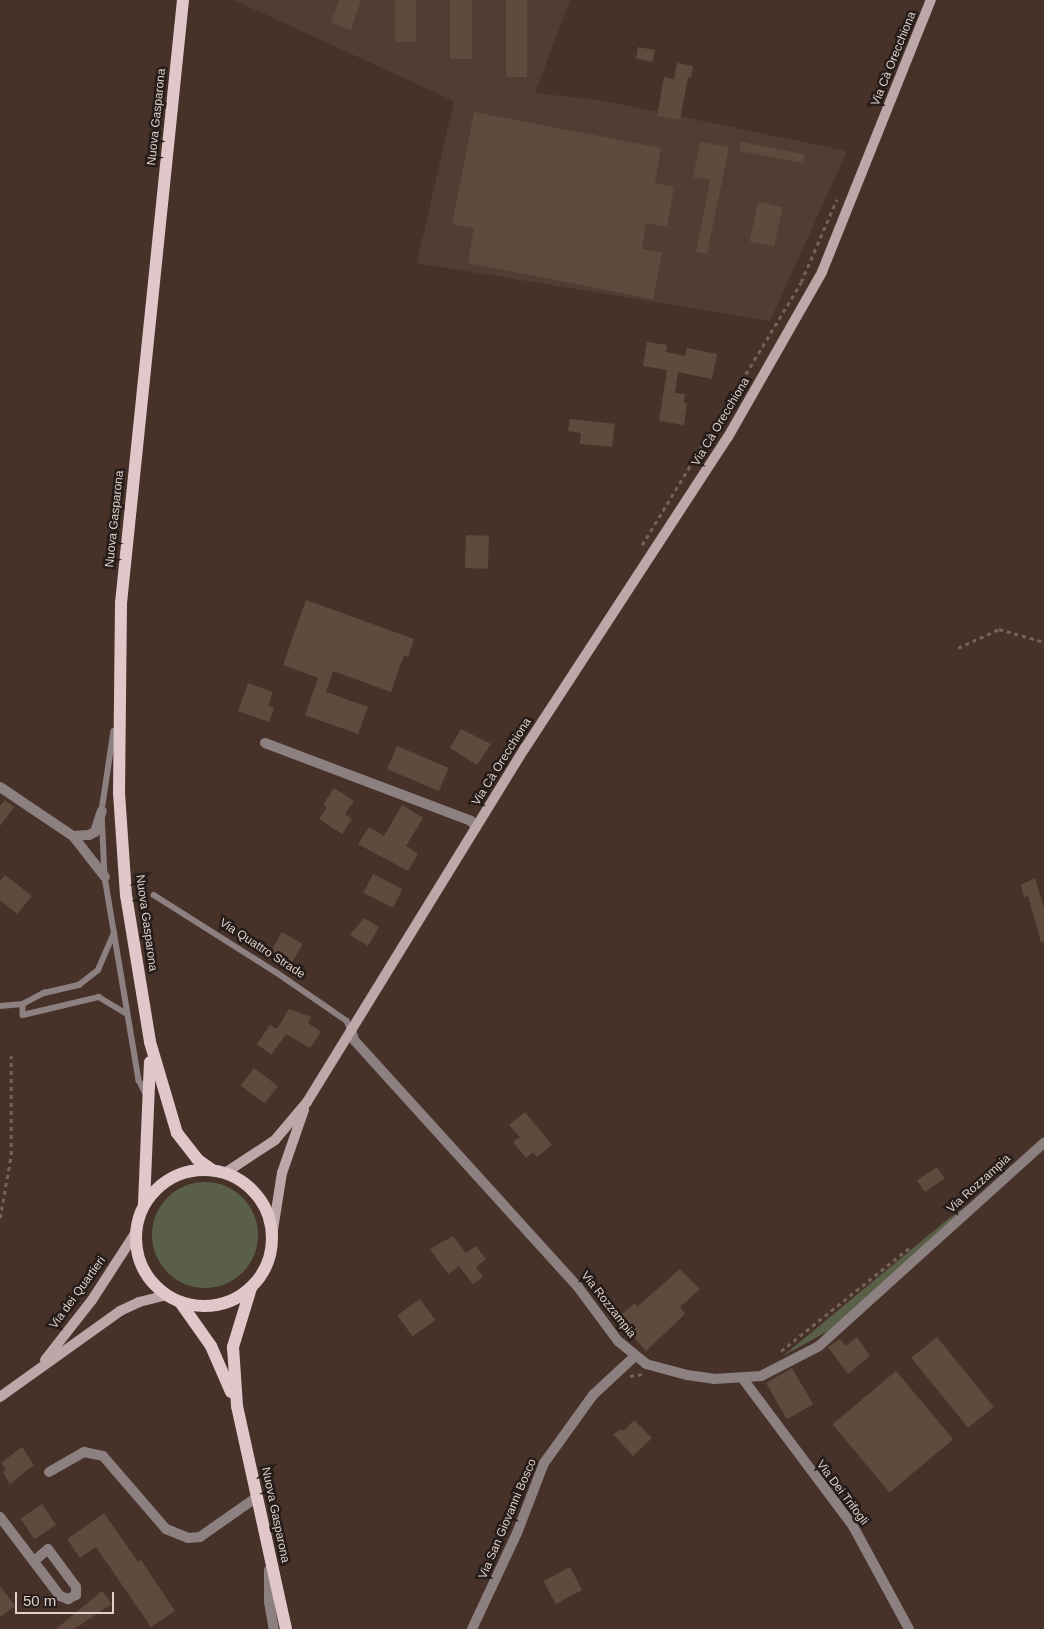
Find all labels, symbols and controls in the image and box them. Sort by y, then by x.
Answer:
street label: Via Cà Orecchiona [869,10,919,108]
street label: Nuova Gasparona [145,68,169,166]
street label: Via Cà Orecchiona [689,375,753,469]
street label: Nuova Gasparona [103,470,127,568]
street label: Via Cà Orecchiona [469,716,535,808]
street label: Nuova Gasparona [132,874,160,972]
street label: Via Quattro Strade [216,916,308,982]
street label: Via Rozzampia [944,1152,1014,1216]
street label: Via dei Quartieri [47,1254,109,1332]
street label: Via Rozzampia [578,1269,638,1341]
street label: Via San Giovanni Bosco [476,1457,540,1581]
street label: Via Dei Trifogli [813,1458,871,1528]
street label: Nuova Gasparona [258,1466,292,1564]
scale bar [18,1582,116,1614]
text: 50 m [23,1592,56,1609]

